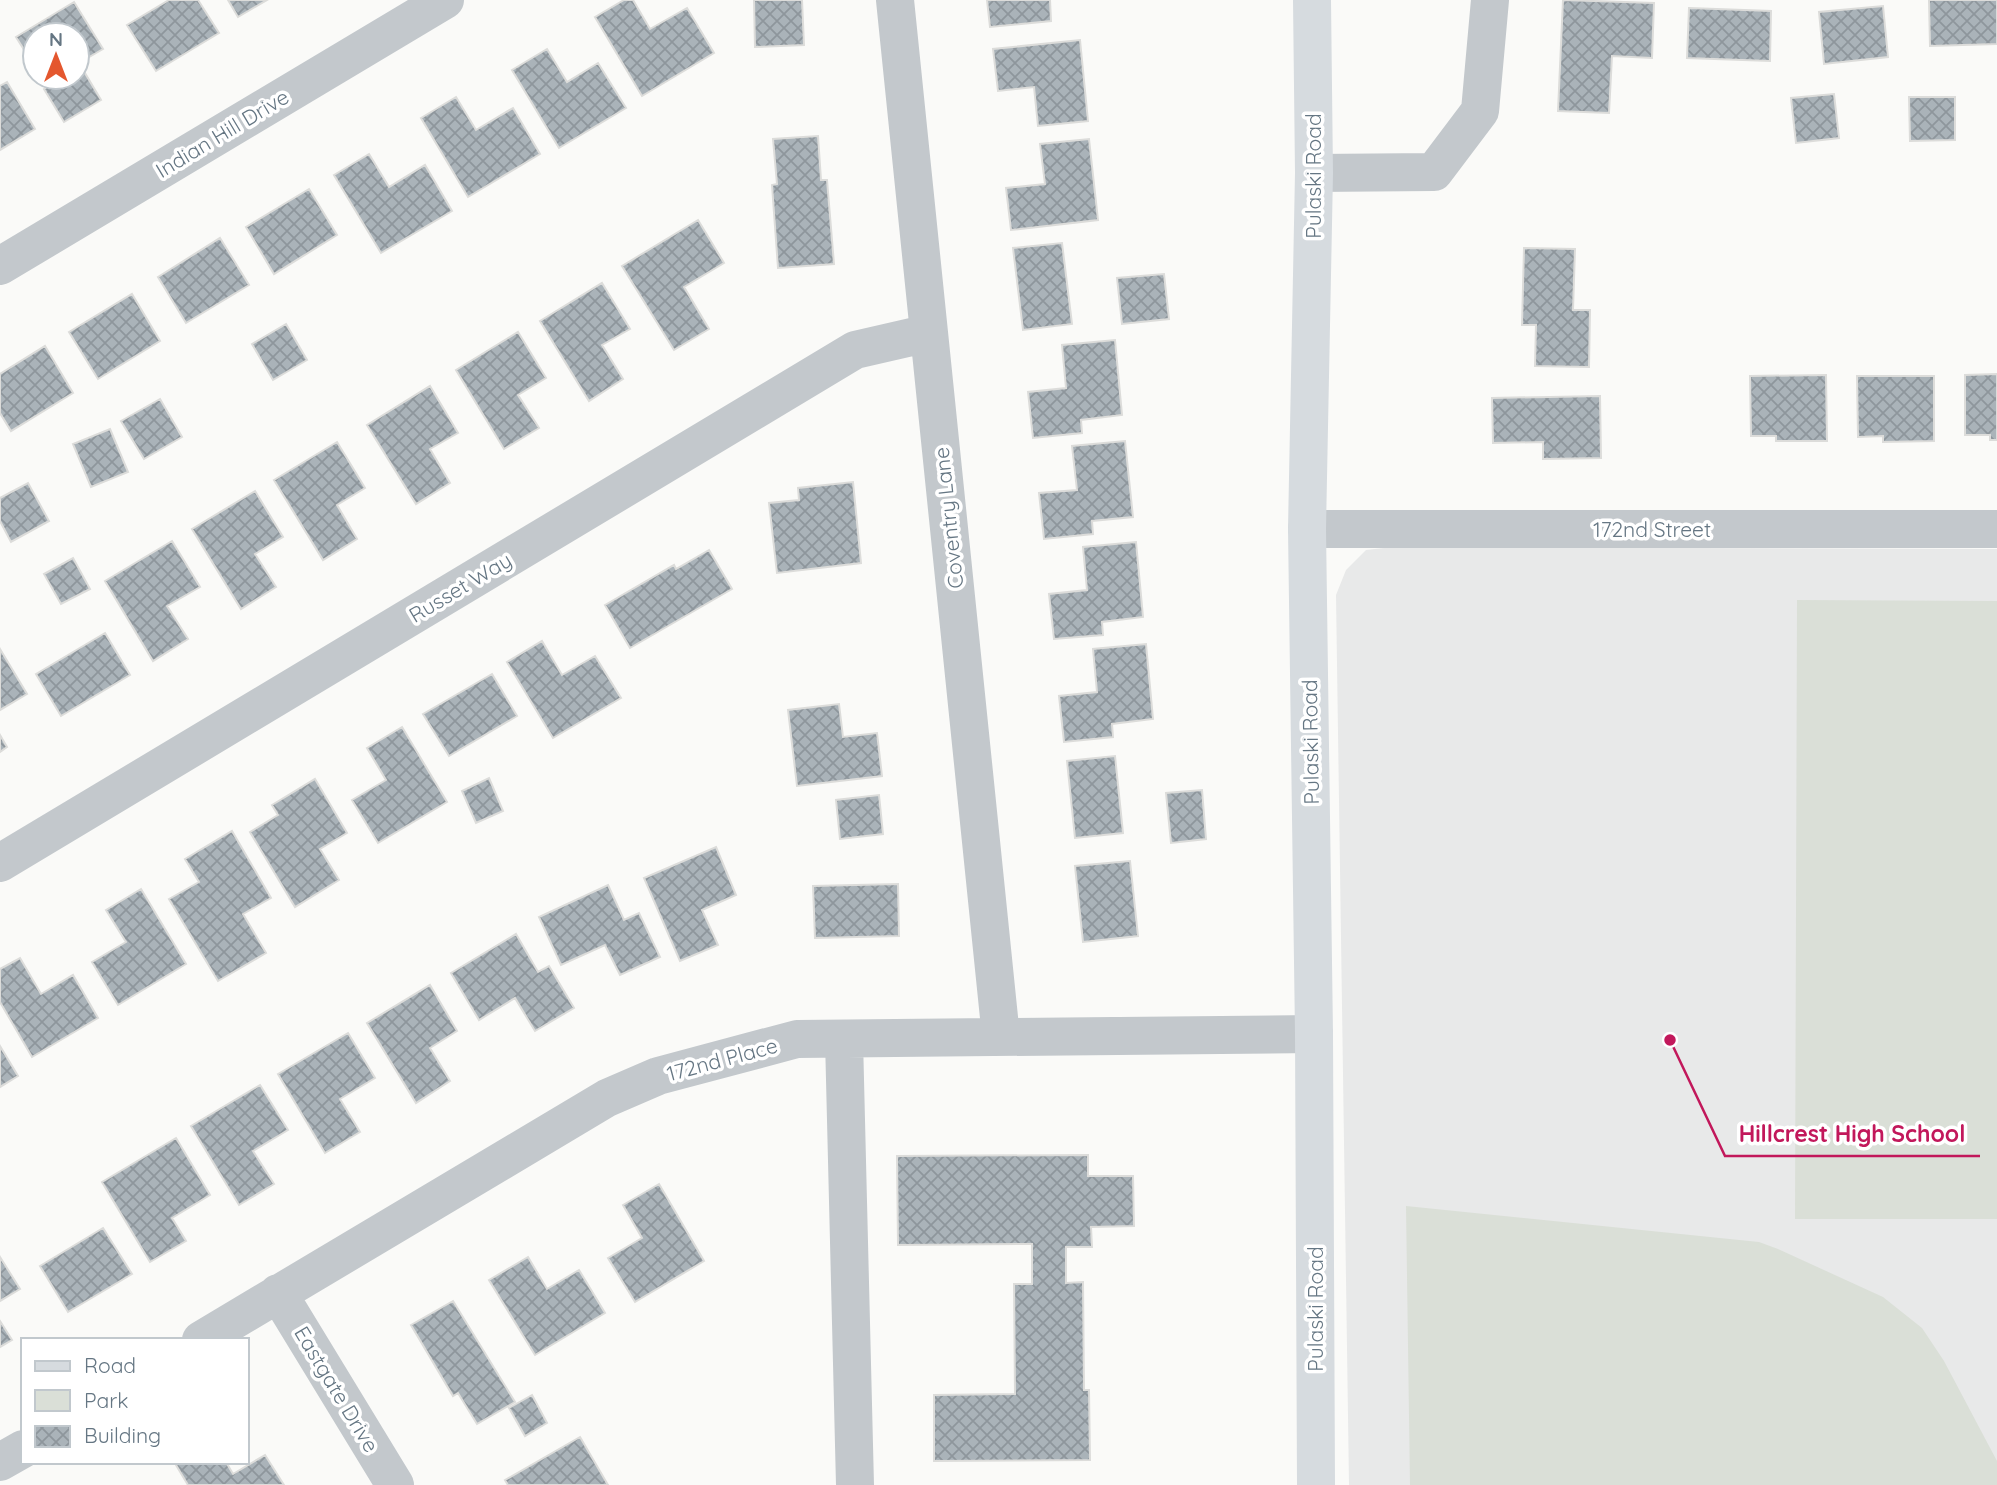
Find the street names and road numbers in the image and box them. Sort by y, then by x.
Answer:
street label: Indian Hill Drive [151,83,293,183]
street label: Pulaski Road [1300,113,1326,239]
street label: Coventry Lane [928,446,968,590]
street label: 172nd Street [1593,516,1711,542]
street label: Russet Way [404,546,516,628]
street label: Pulaski Road [1296,679,1324,805]
street label: 172nd Place [664,1032,780,1086]
street label: Pulaski Road [1302,1246,1328,1372]
street label: Eastgate Drive [289,1321,385,1457]

